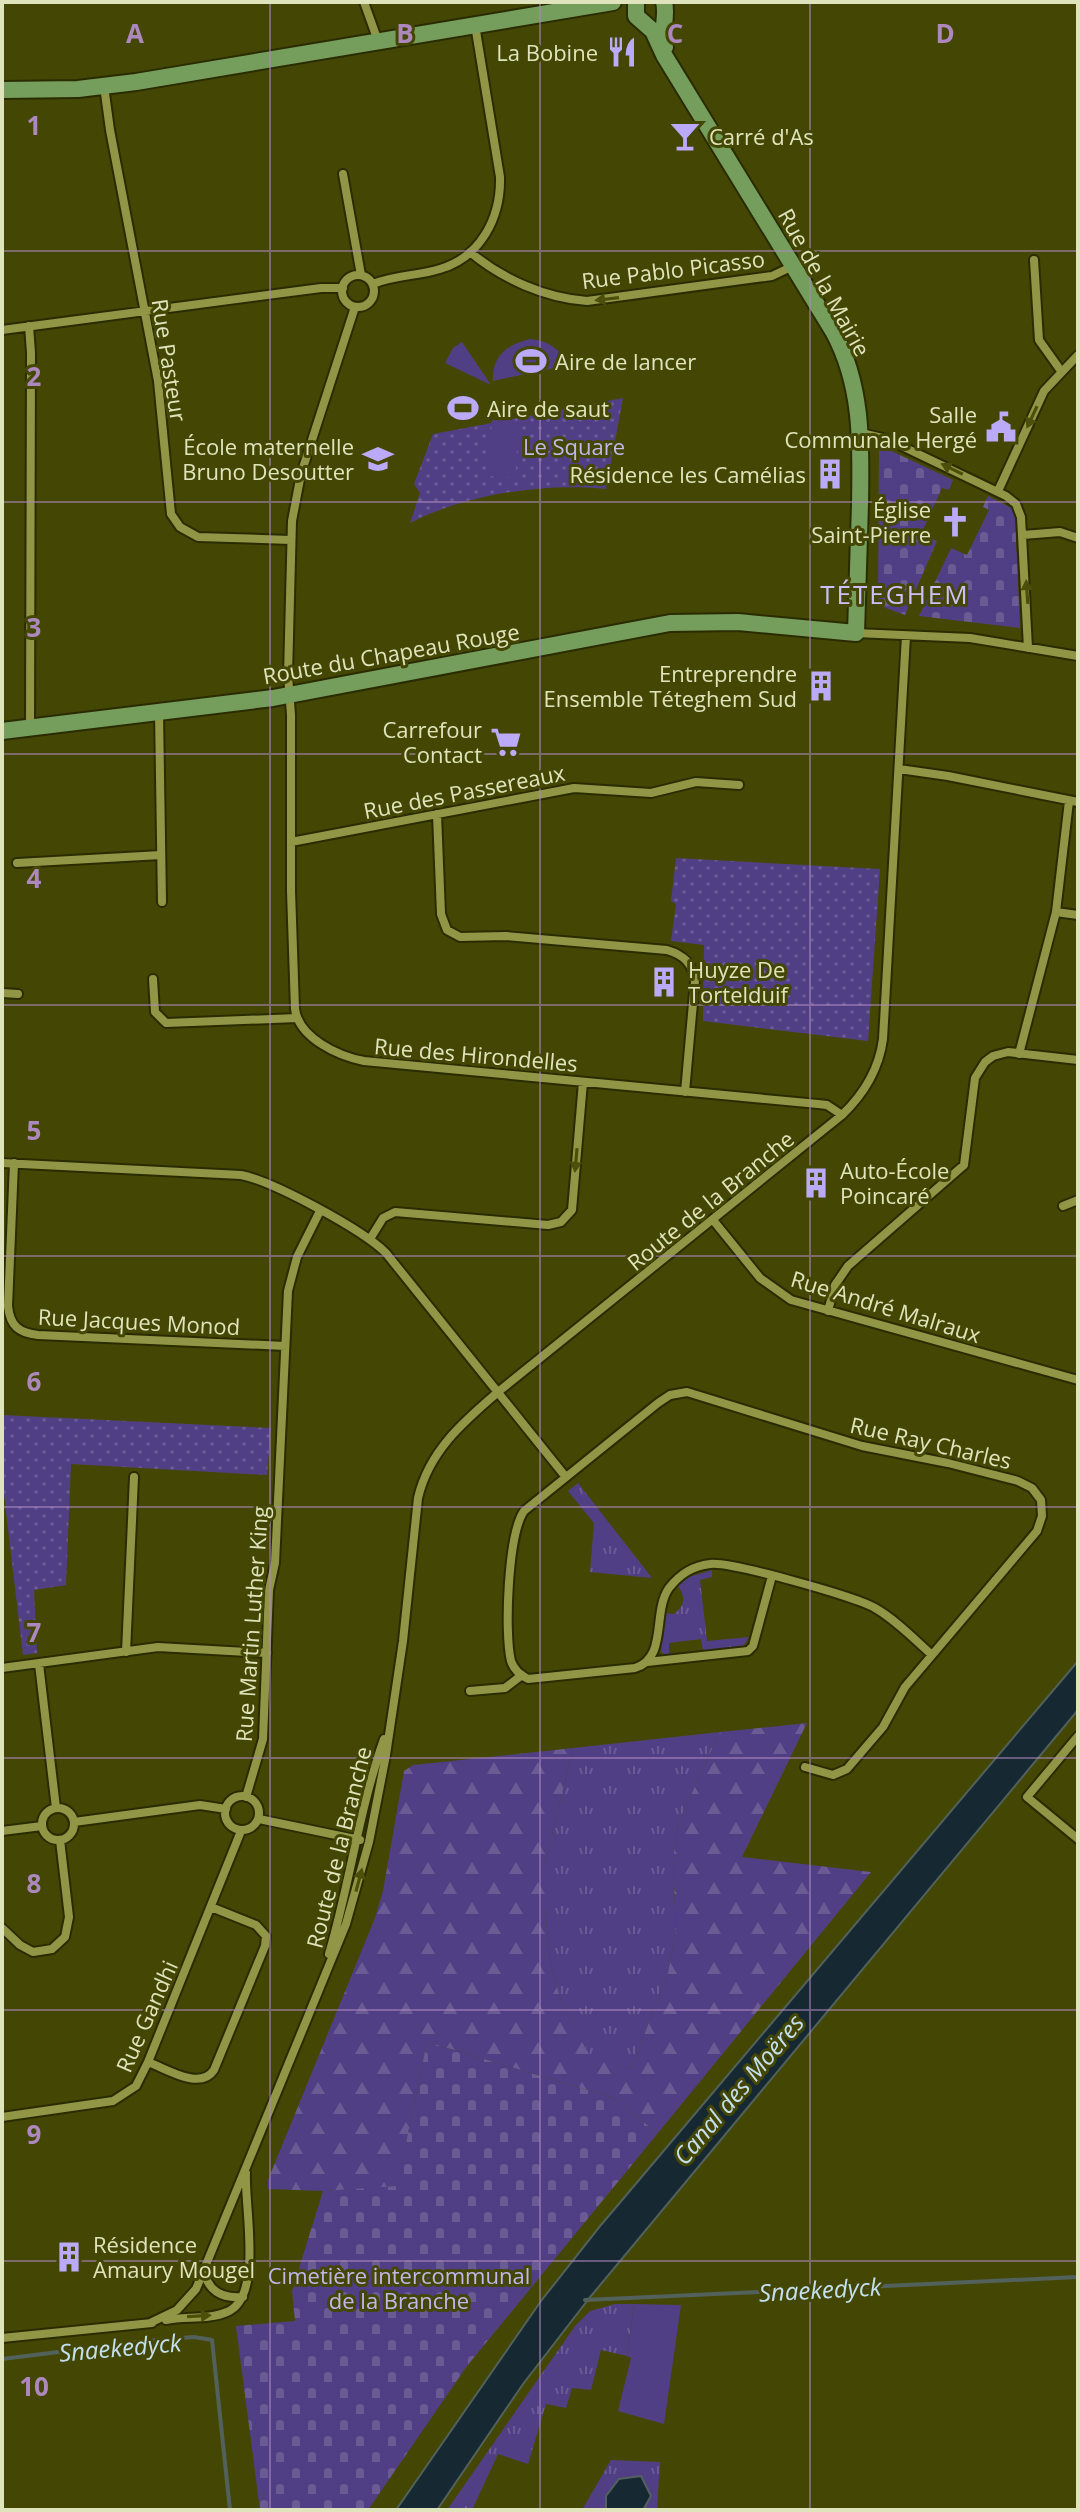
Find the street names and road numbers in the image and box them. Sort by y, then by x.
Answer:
street label: Rue de la Mairie [772,203,878,361]
street label: Rue Pablo Picasso [580,243,766,295]
street label: Rue Pasteur [146,297,194,423]
street label: Route du Chapeau Rouge [260,616,522,690]
street label: Rue des Passereaux [361,757,568,825]
street label: Rue des Hirondelles [373,1030,579,1078]
street label: Route de la Branche [620,1123,800,1277]
street label: Rue André Malraux [787,1263,985,1349]
street label: Rue Jacques Monod [37,1301,241,1341]
street label: Rue Ray Charles [847,1409,1015,1475]
street label: Rue Martin Luther King [228,1505,274,1743]
street label: Route de la Branche [298,1743,378,1951]
street label: Rue Gandhi [108,1955,184,2077]

